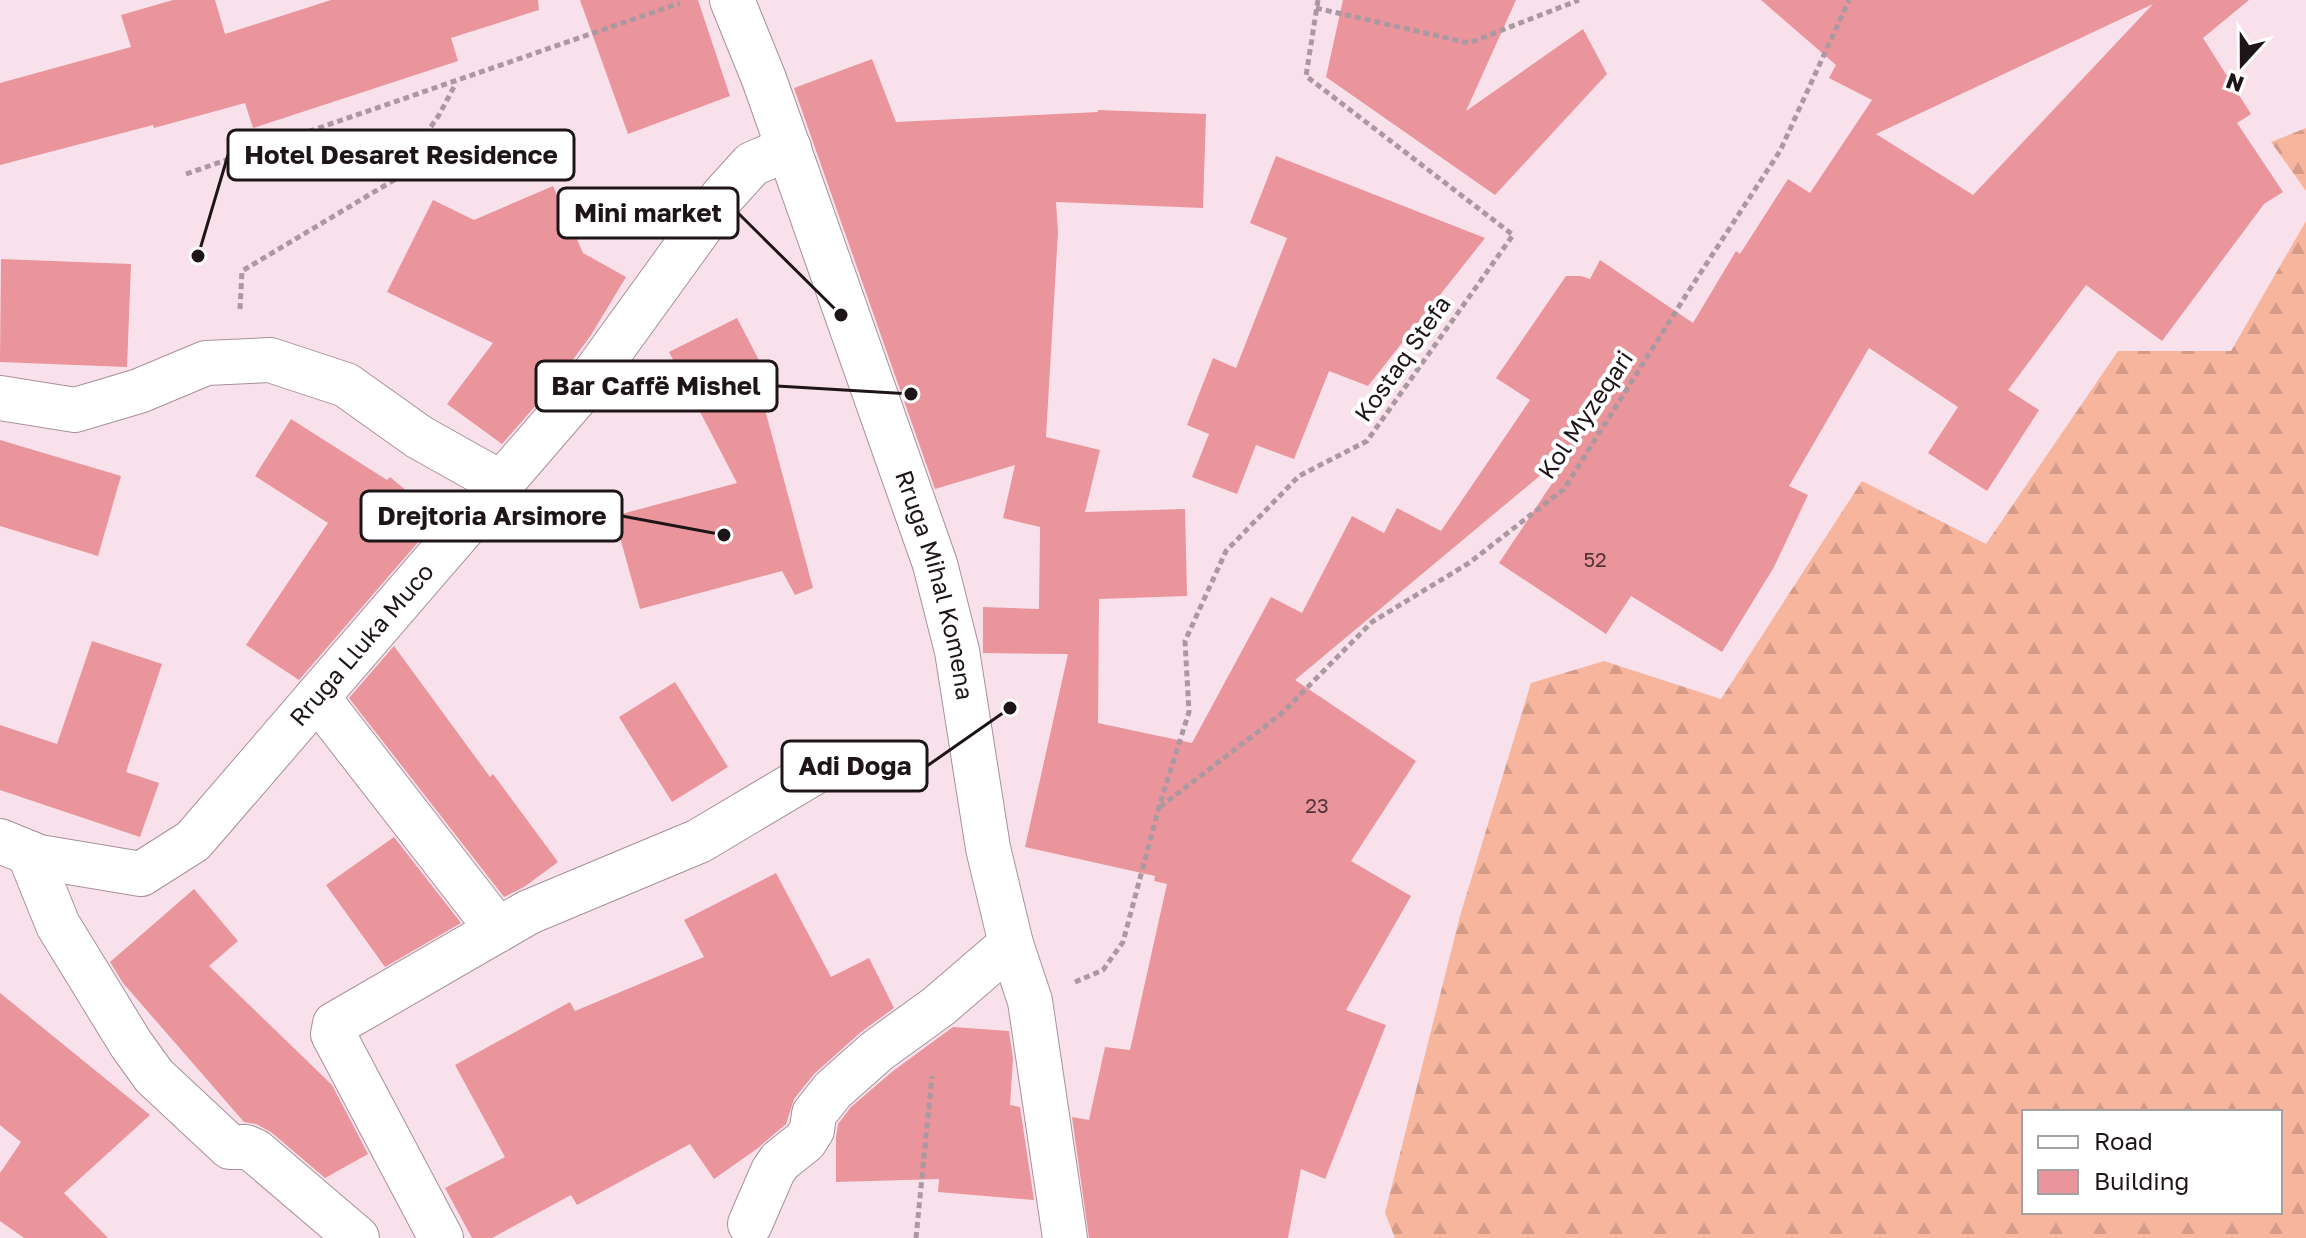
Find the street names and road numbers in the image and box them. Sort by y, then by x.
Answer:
street label: Kostaq Stefa [1348,290,1456,427]
street label: Kol Myzeqari [1531,344,1638,484]
street label: Rruga Mihal Komena [890,466,981,702]
street label: Rruga Lluka Muco [283,557,439,731]

